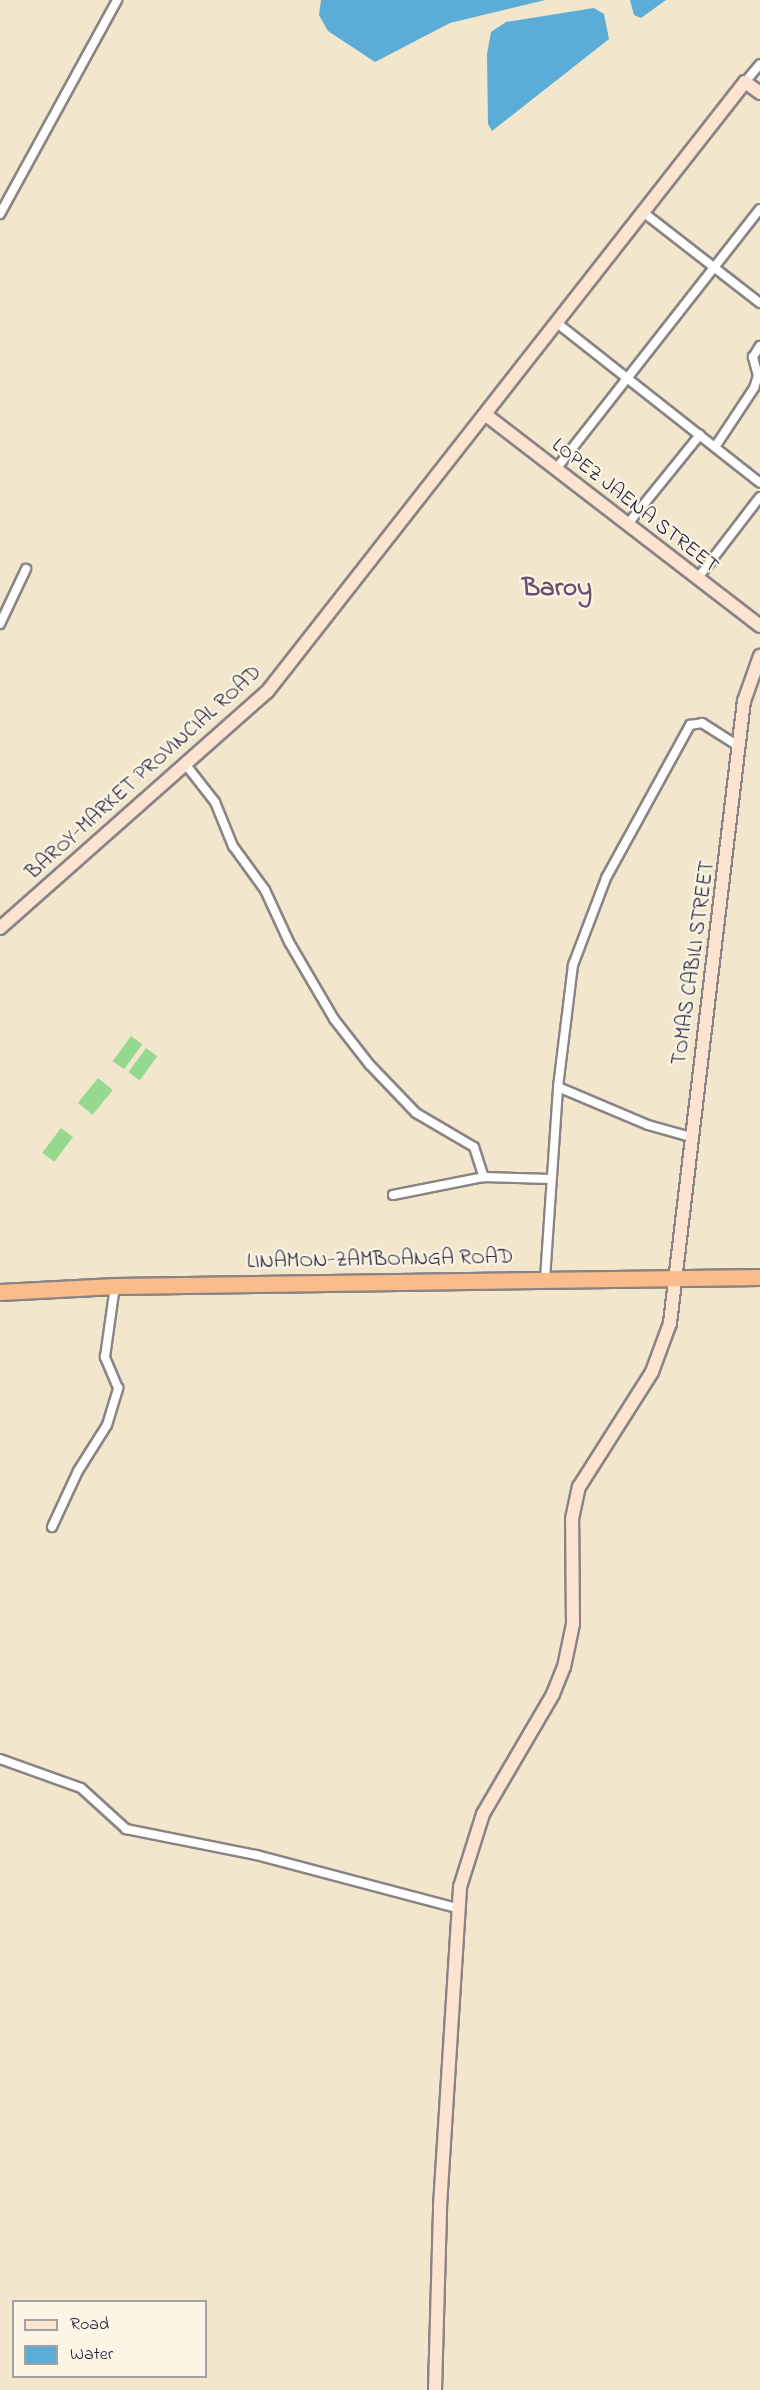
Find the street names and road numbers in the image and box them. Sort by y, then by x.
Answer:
street label: LOPEZ JAENA STREET [546,433,724,579]
street label: BAROY-MARKET PROVINCIAL ROAD [21,661,267,885]
street label: TOMAS CABILI STREET [667,859,721,1067]
street label: LINAMON-ZAMBOANGA ROAD [247,1245,513,1275]

